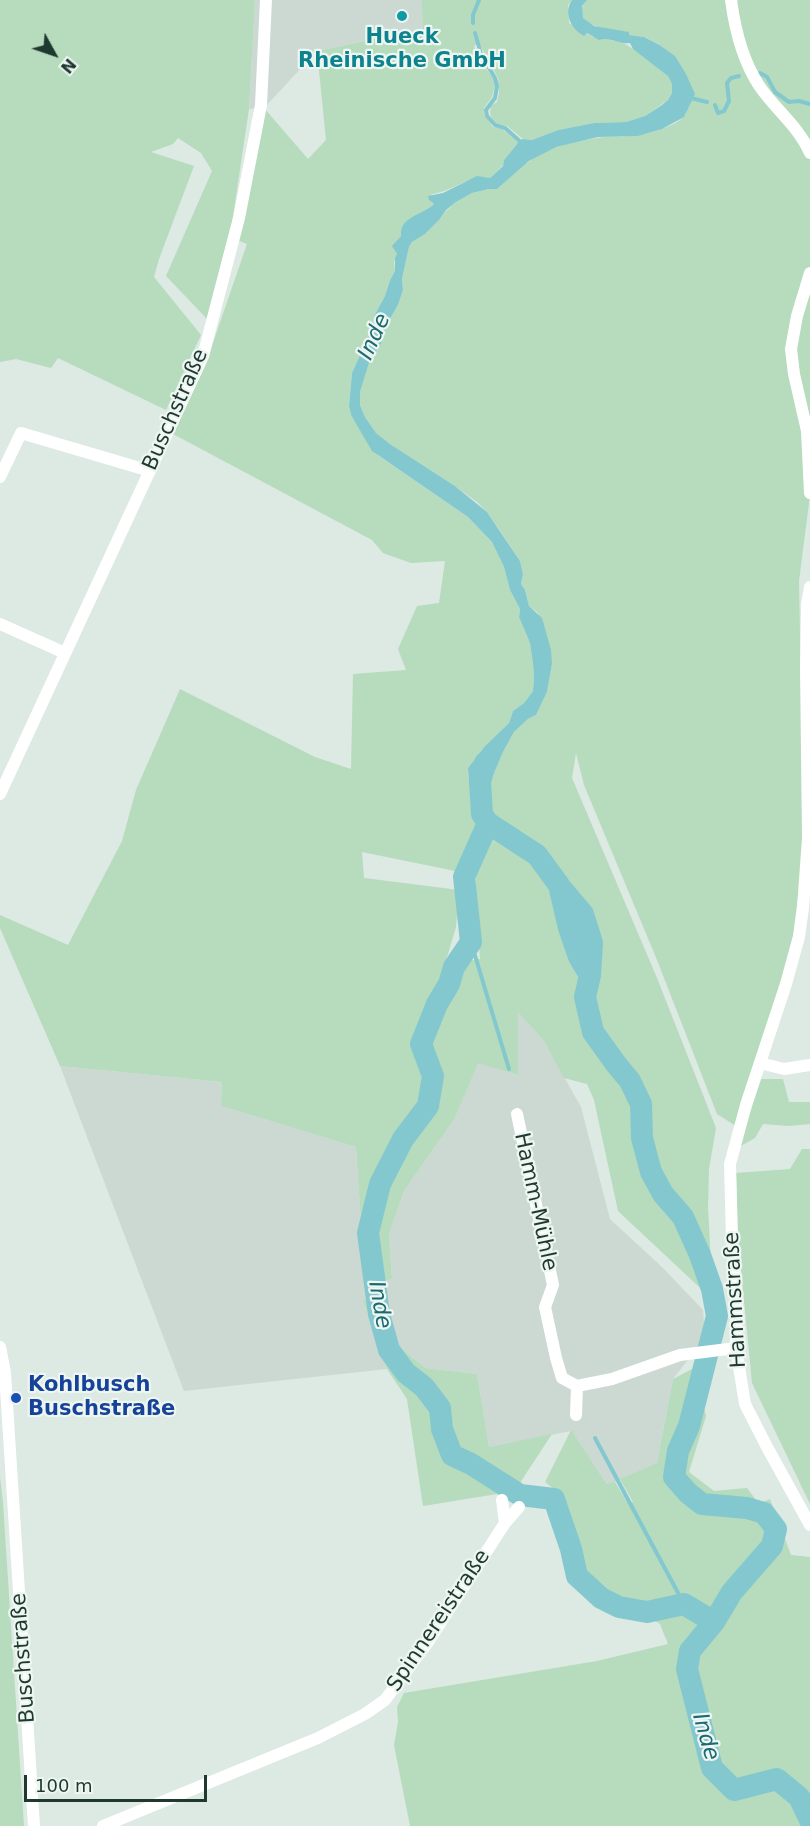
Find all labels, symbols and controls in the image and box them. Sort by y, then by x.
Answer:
marker: Hueck Rheinische GmbH [395,9,409,23]
north arrow [24,24,84,84]
place label: Hueck Rheinische GmbH [298,25,506,75]
text: N [57,55,80,77]
water label: Inde [353,310,397,364]
street label: Buschstraße [138,345,214,475]
street label: Hamm-Mühle [508,1131,562,1273]
street label: Hammstraße [720,1231,752,1369]
water label: Inde [362,1279,396,1331]
place label: Kohlbusch Buschstraße [28,1373,175,1423]
marker: Kohlbusch Buschstraße [9,1391,23,1405]
street label: Spinnereistraße [382,1545,496,1697]
street label: Buschstraße [7,1592,41,1724]
water label: Inde [686,1710,724,1764]
scale bar [27,1763,210,1801]
text: 100 m [35,1775,93,1796]

